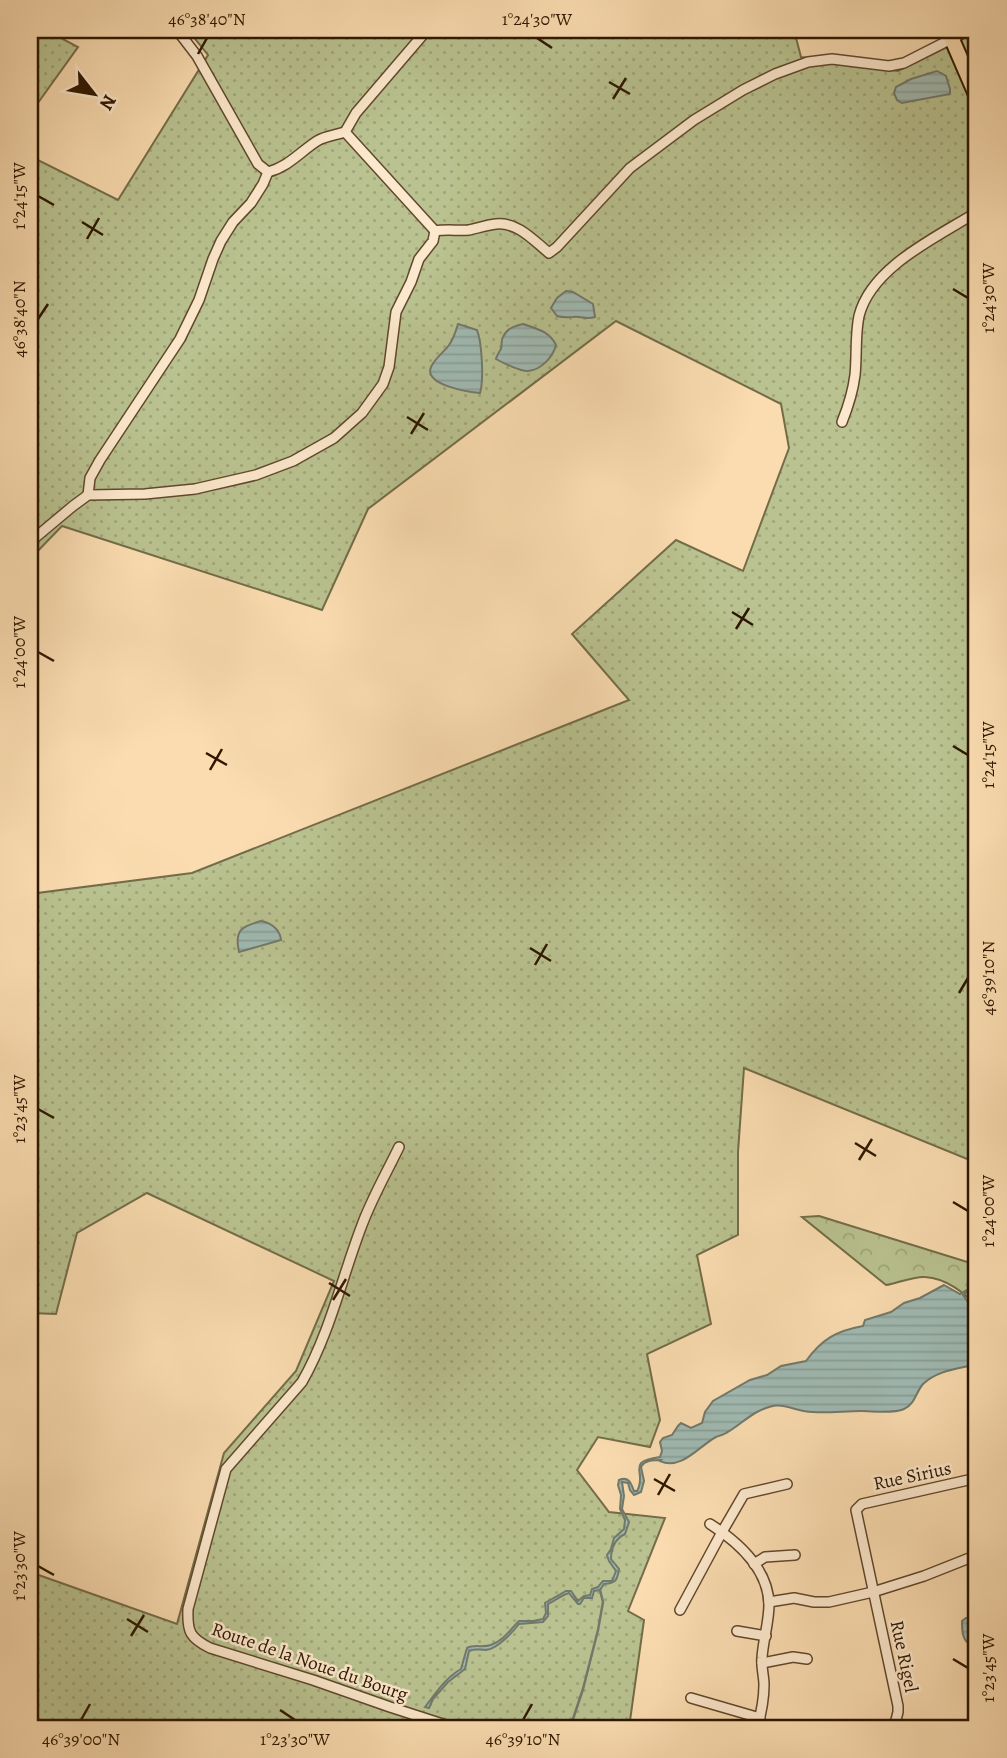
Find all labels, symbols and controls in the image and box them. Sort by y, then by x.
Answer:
text: 46°38'40"N [168,7,246,31]
text: 1°24'30"W [502,7,573,31]
north arrow [60,60,130,130]
text: N [93,90,122,115]
text: 1°24'15"W [7,162,31,230]
text: 1°24'30"W [976,262,1000,333]
text: 46°38'40"N [7,280,31,358]
text: 1°24'00"W [7,615,31,688]
text: 1°24'15"W [976,721,1000,789]
text: 46°39'10"N [976,941,1000,1015]
text: 1°23'45"W [7,1074,31,1143]
text: 1°24'00"W [976,1174,1000,1247]
street label: Rue Sirius [871,1455,954,1497]
text: 1°23'30"W [7,1531,31,1601]
street label: Route de la Noue du Bourg [208,1616,412,1708]
street label: Rue Rigel [884,1618,924,1695]
text: 1°23'45"W [976,1633,1000,1702]
text: 46°39'00"N [42,1727,120,1751]
text: 1°23'30"W [260,1727,330,1751]
text: 46°39'10"N [486,1727,560,1751]

